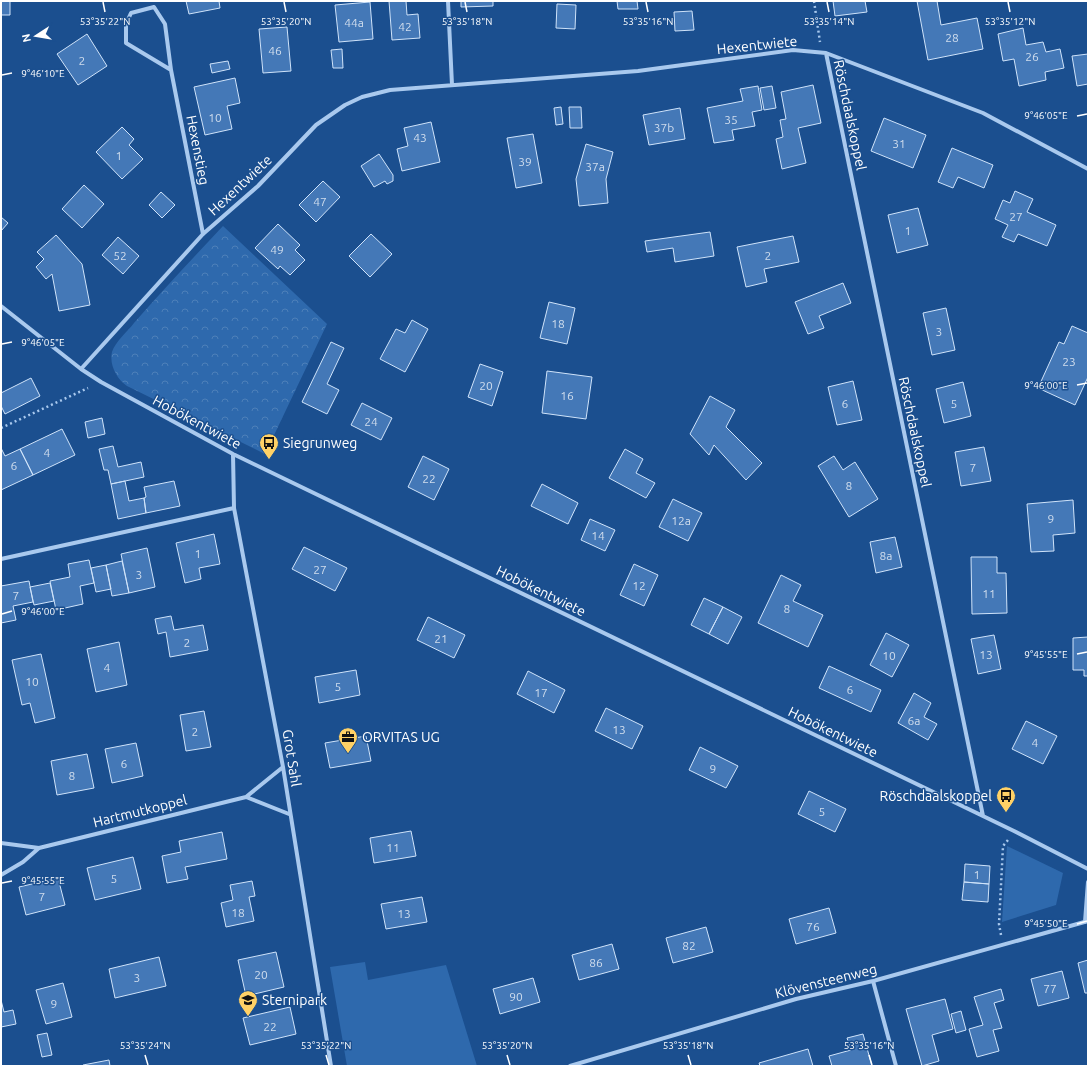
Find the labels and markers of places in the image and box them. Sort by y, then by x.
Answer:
bus stop icon: Siegrunweg [258,432,280,460]
place label: Siegrunweg [283,435,357,451]
office icon: ORVITAS UG [337,726,359,754]
place label: ORVITAS UG [362,729,440,745]
bus stop icon: Röschdaalskoppel [995,785,1017,813]
place label: Röschdaalskoppel [879,788,992,804]
school or university icon: Sternipark [237,989,259,1017]
place label: Sternipark [262,992,327,1008]

